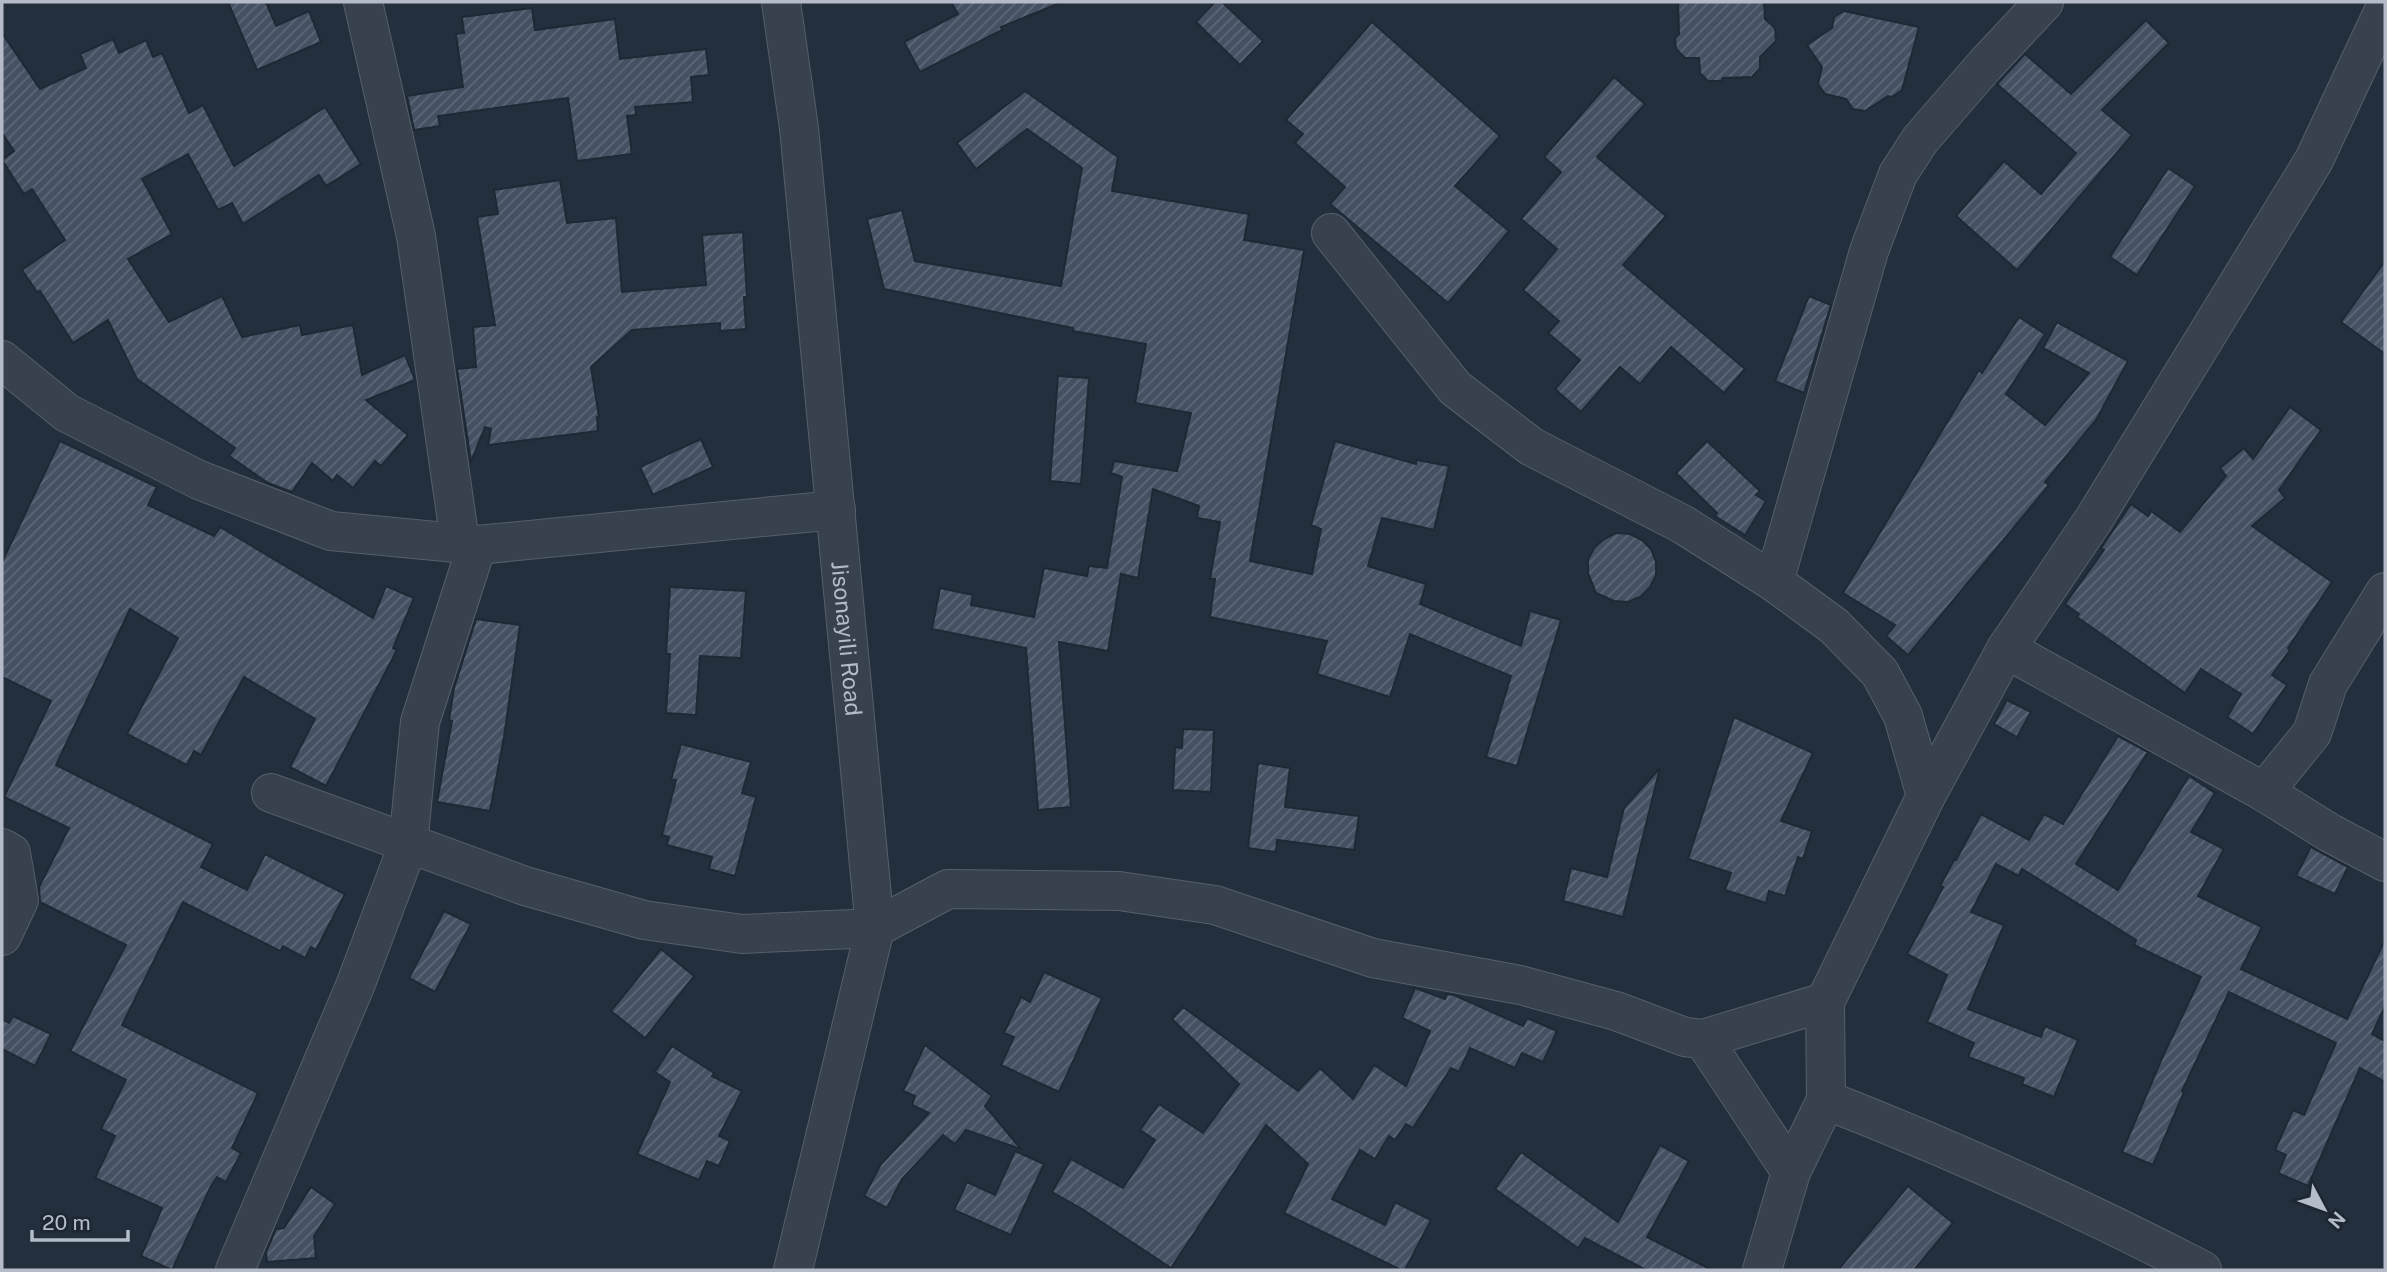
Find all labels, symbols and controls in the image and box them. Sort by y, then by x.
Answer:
street label: Jisonayili Road [827,560,868,717]
north arrow [2289,1174,2359,1244]
scale bar [32,1198,128,1242]
text: N [2324,1207,2350,1233]
text: 20 m [42,1210,91,1235]

